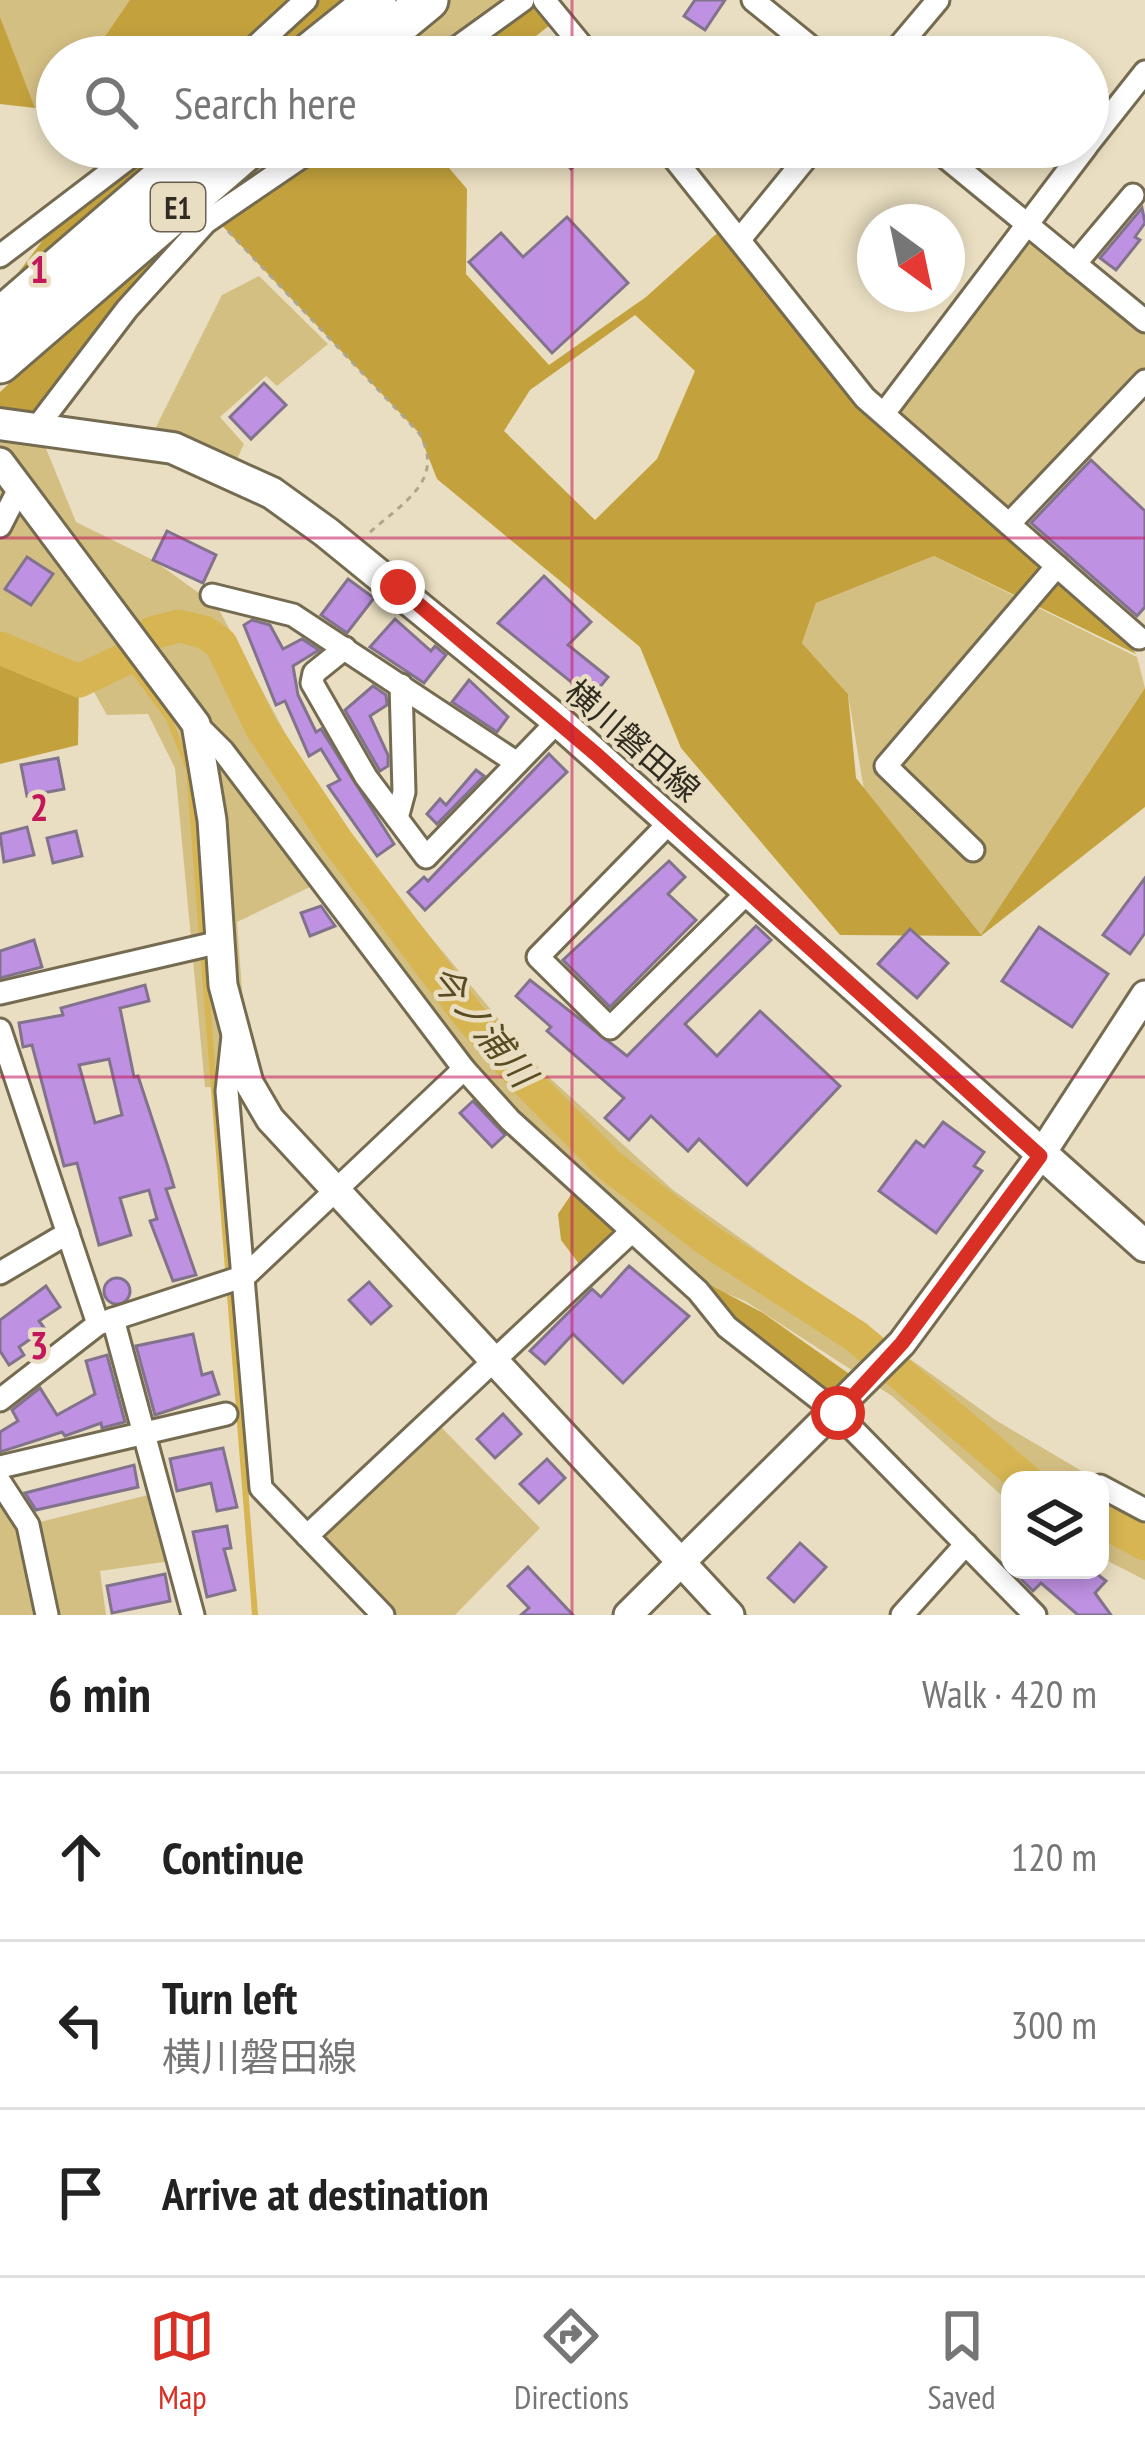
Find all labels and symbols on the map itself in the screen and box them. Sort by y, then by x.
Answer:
road number: E1 [151,183,205,231]
north arrow [857,204,965,312]
text: 1 [30,243,48,294]
route end [371,560,425,614]
street label: 横川磐田線 [557,670,709,810]
text: 2 [30,781,48,832]
water label: 今ノ浦川 [419,954,549,1099]
text: 3 [30,1319,48,1370]
route start [811,1386,865,1440]

